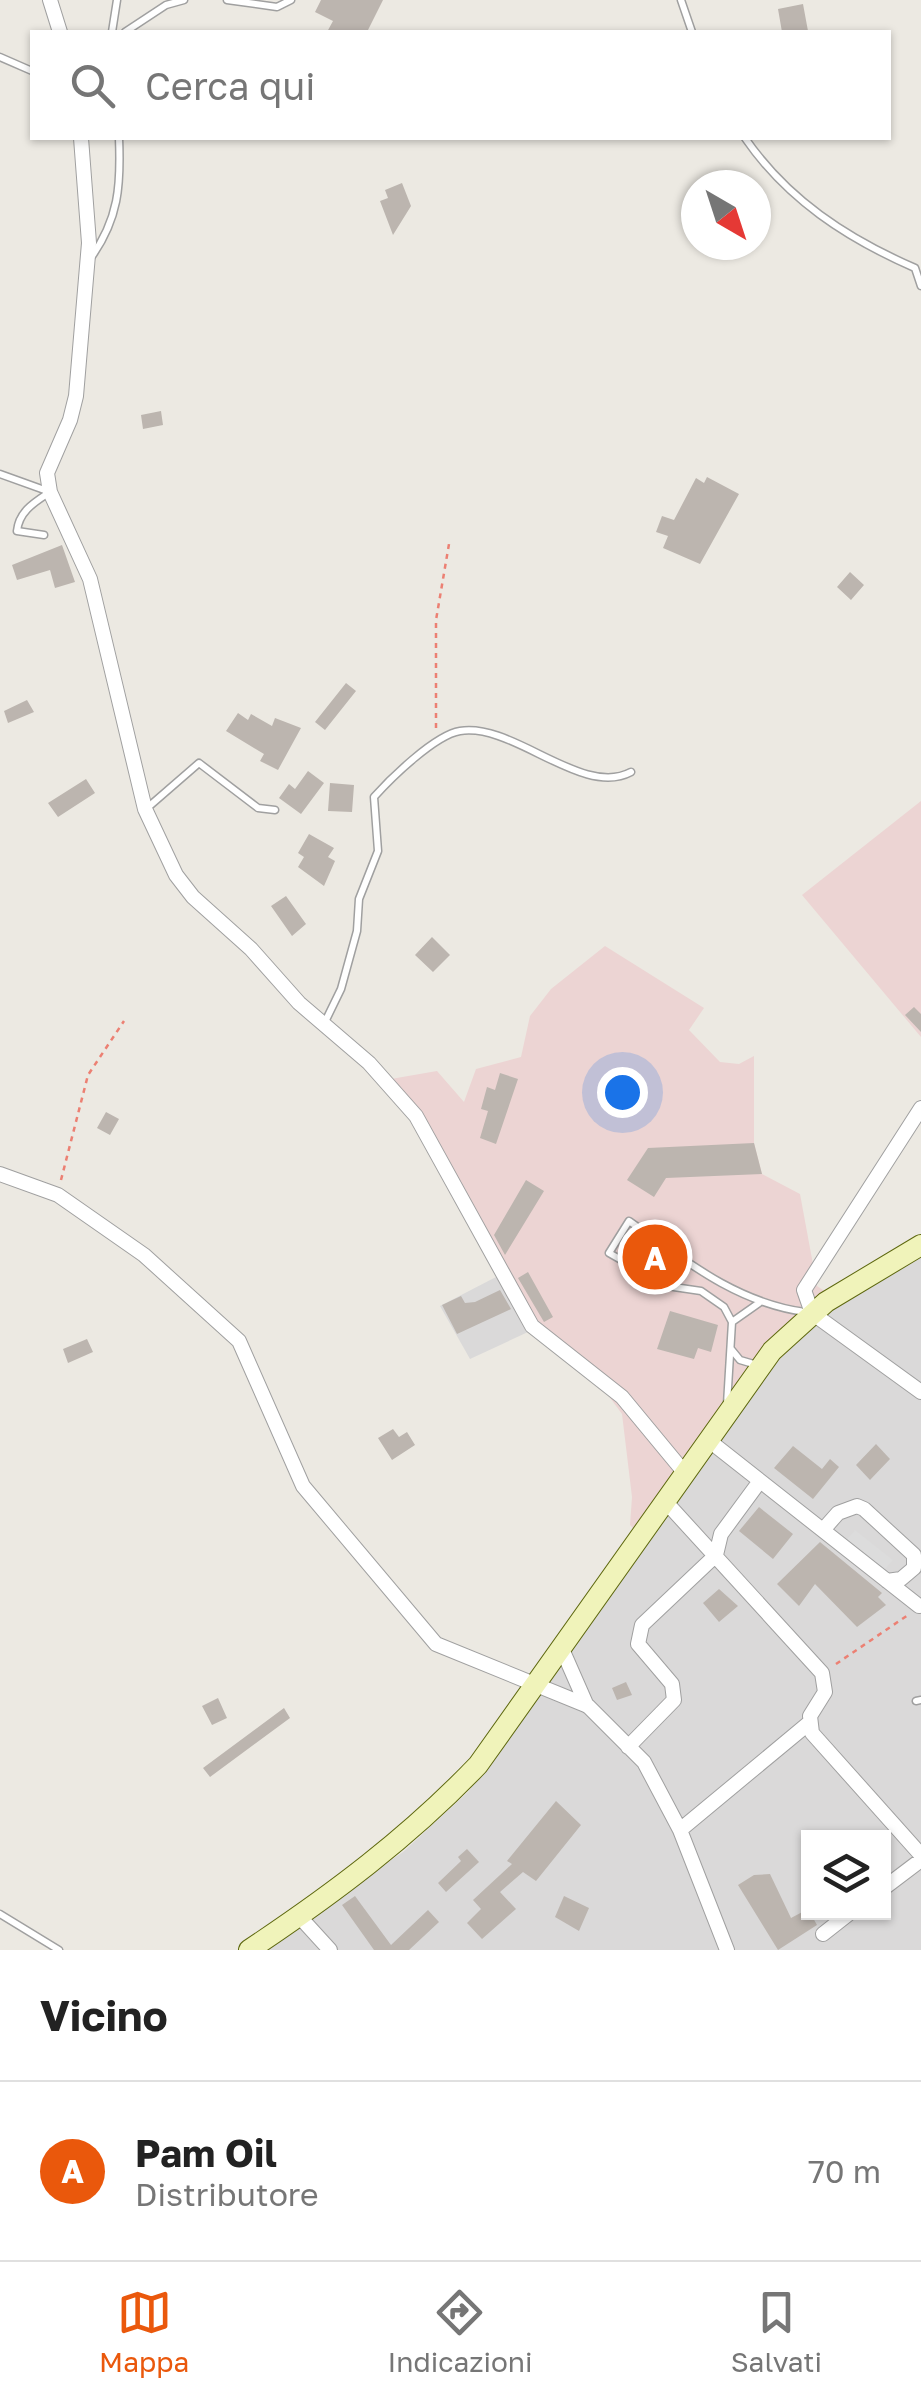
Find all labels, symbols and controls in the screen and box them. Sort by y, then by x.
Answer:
search box [30,30,891,140]
icon: search [65,58,120,113]
text: Cerca qui [145,63,316,108]
north arrow [681,170,771,260]
your location [597,1067,648,1118]
pin: A [622,1220,688,1294]
map controls [801,1830,891,1920]
button: layers [801,1830,891,1920]
text: Vicino [40,1990,168,2040]
text: Pam Oil [135,2130,277,2175]
text: A [61,2152,84,2190]
text: 70 m [808,2152,881,2190]
text: Distributore [135,2175,319,2213]
tab: Mappa [99,2285,189,2378]
tab: Indicazioni [387,2285,533,2378]
tab: Salvati [731,2285,822,2378]

